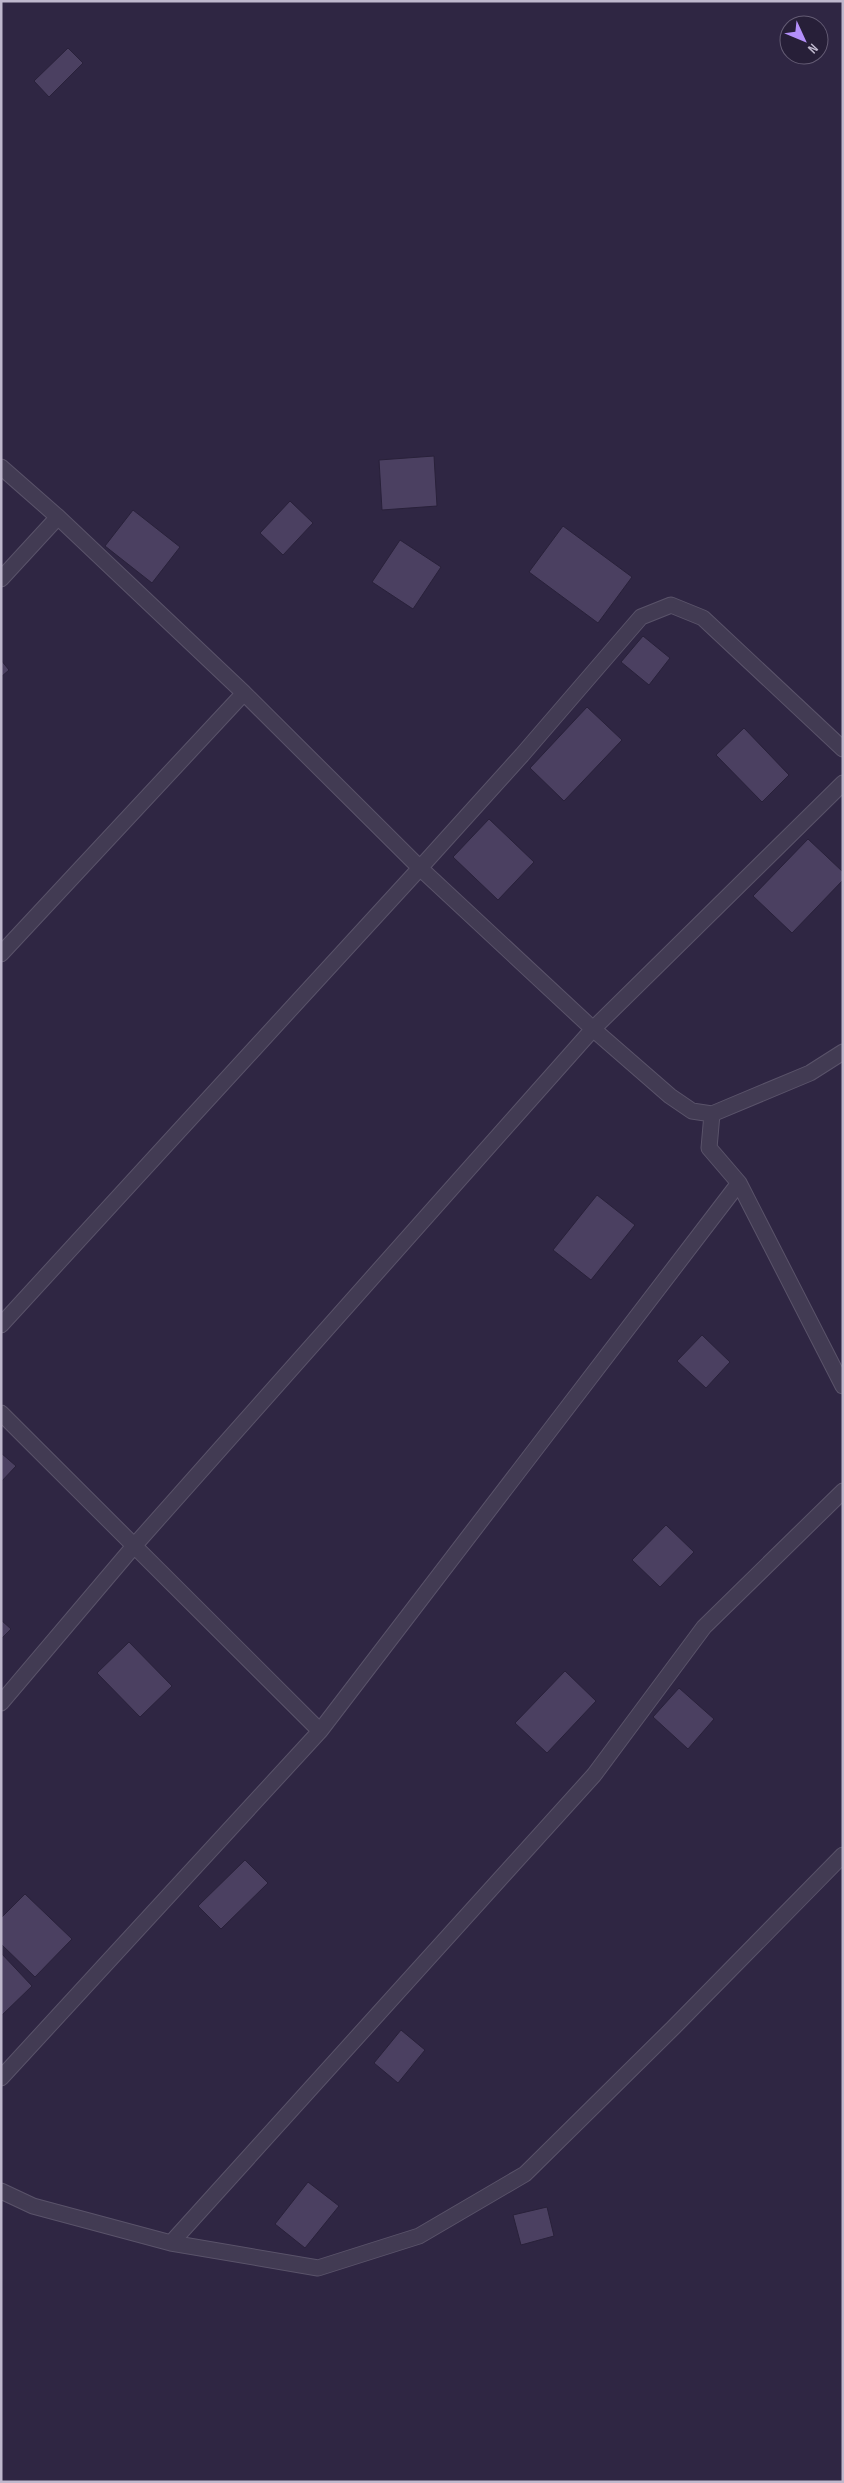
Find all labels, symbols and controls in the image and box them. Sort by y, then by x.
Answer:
north arrow [779,15,829,65]
text: N [804,40,822,57]

